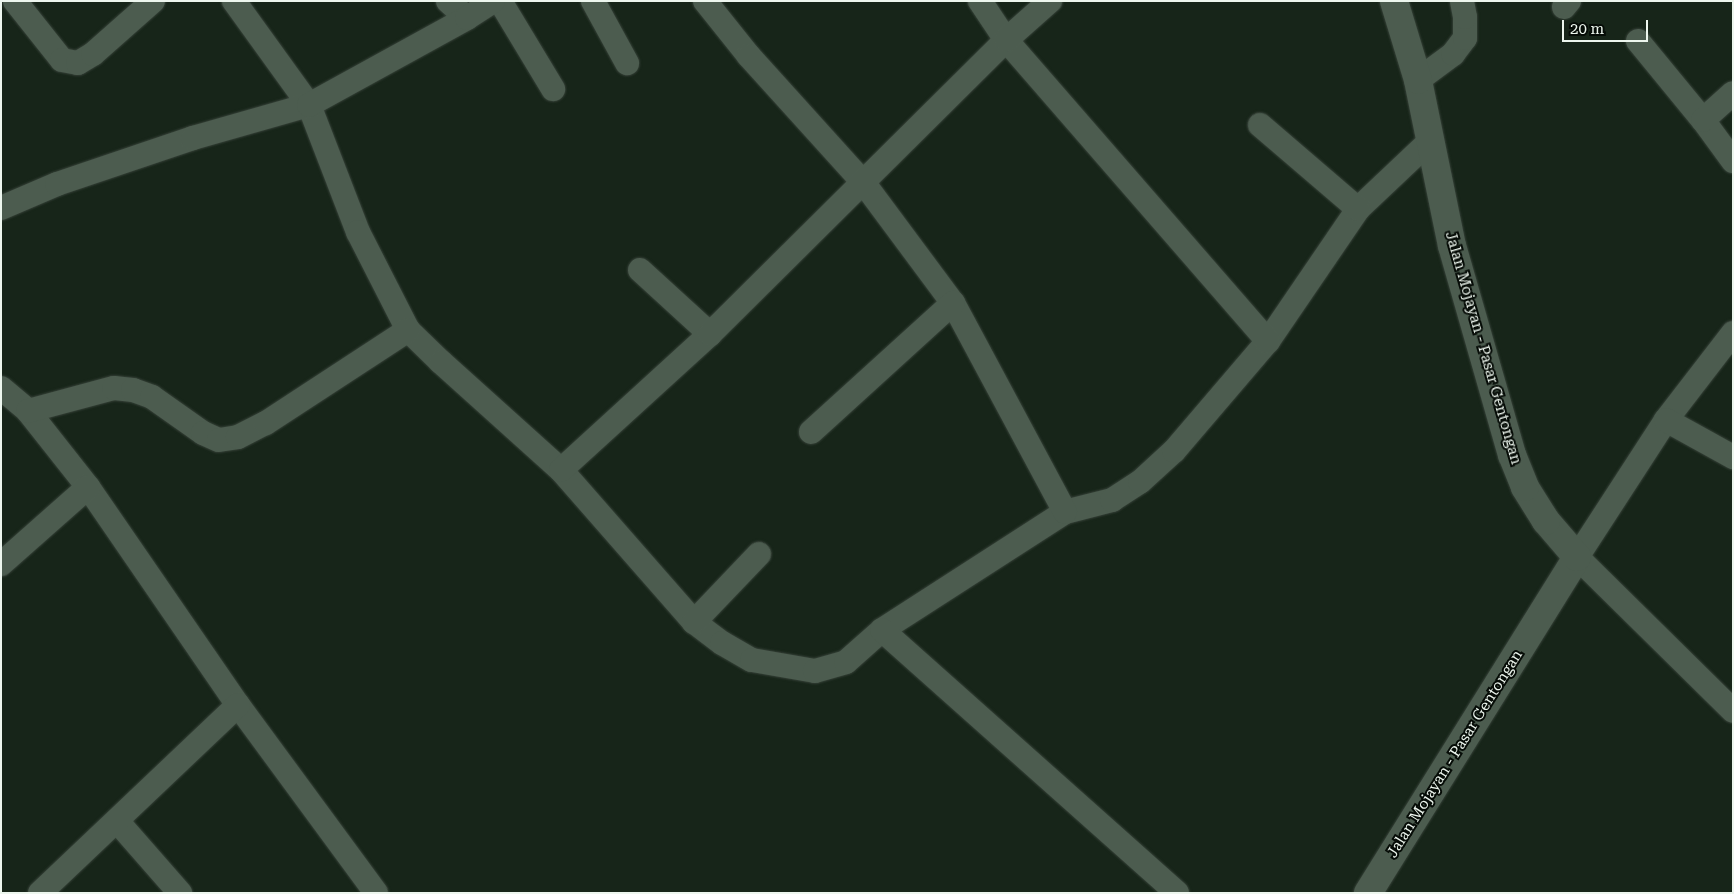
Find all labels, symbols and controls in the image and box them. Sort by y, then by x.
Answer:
scale bar [1564,10,1650,42]
text: 20 m [1570,20,1604,38]
street label: Jalan Mojayan - Pasar Gentongan [1441,230,1525,466]
street label: Jalan Mojayan - Pasar Gentongan [1383,647,1527,861]

